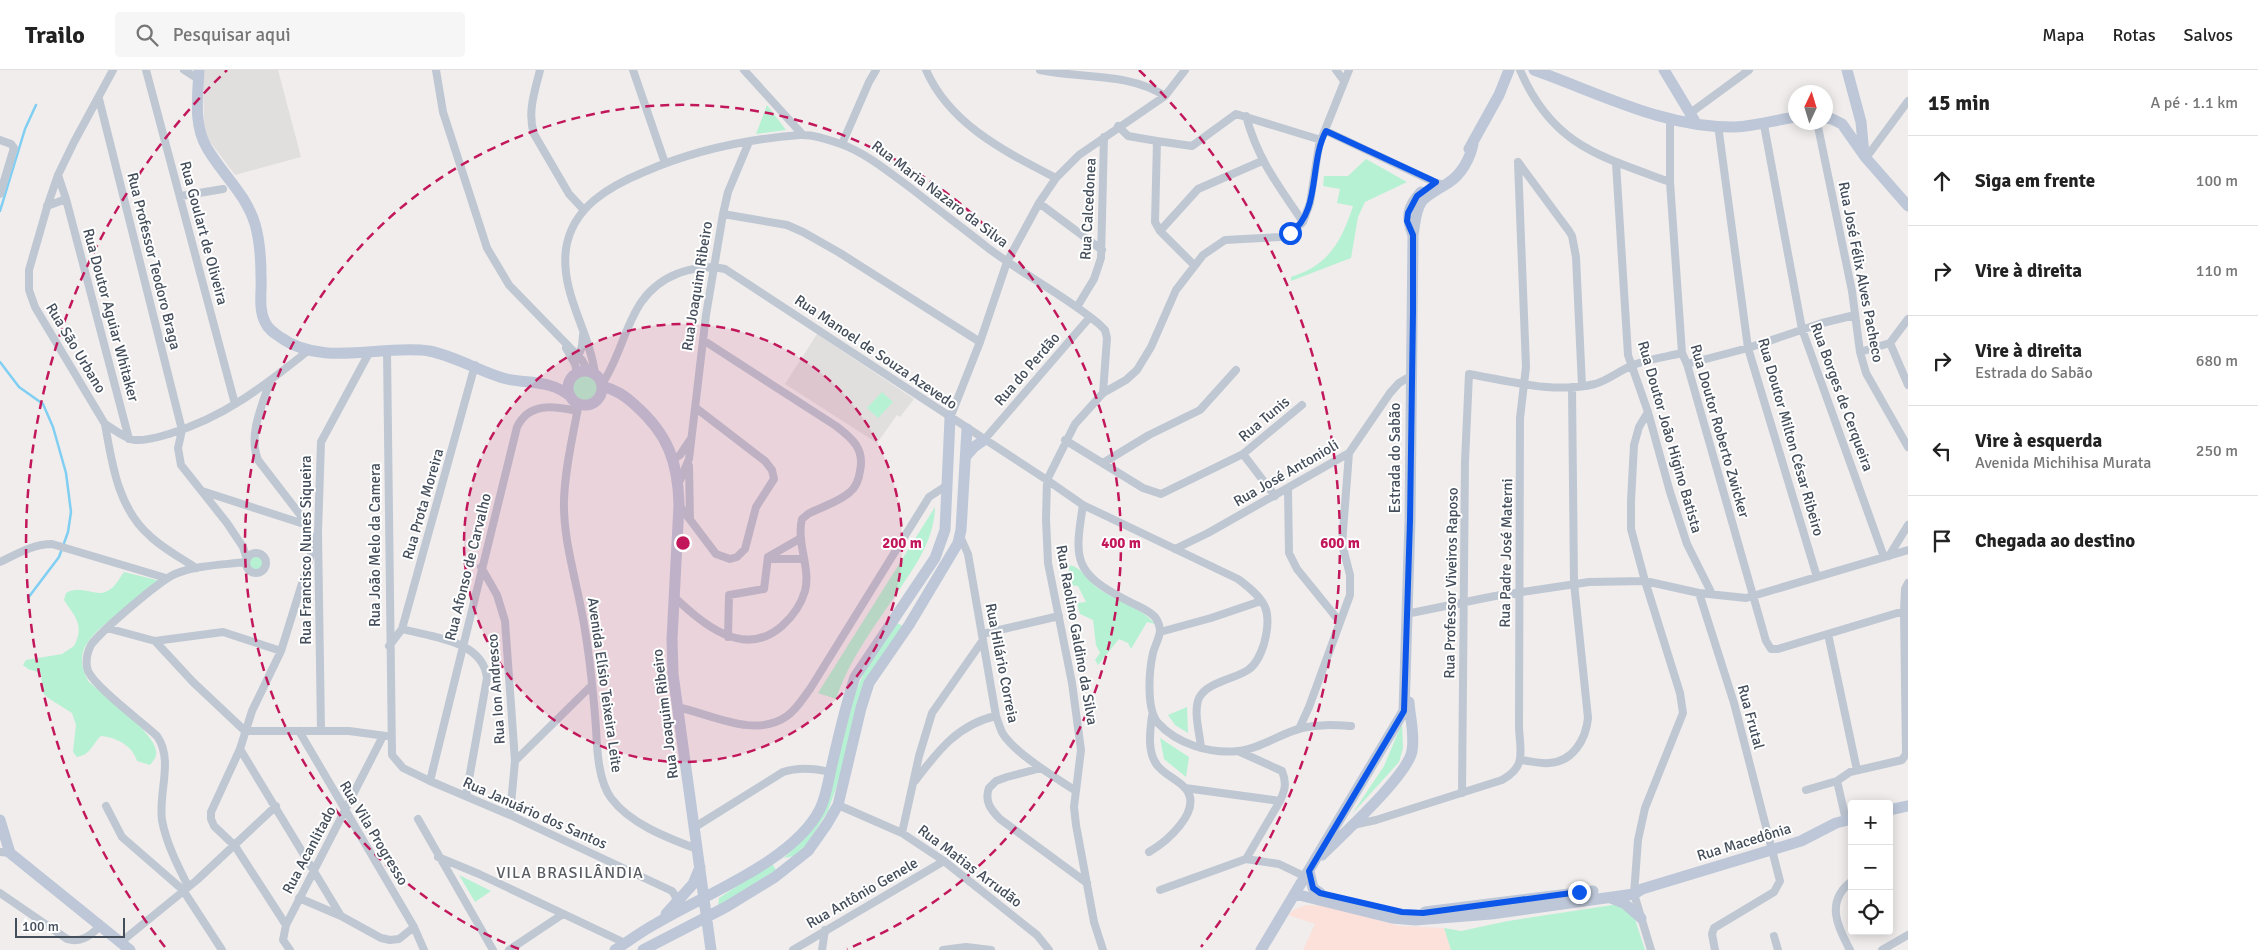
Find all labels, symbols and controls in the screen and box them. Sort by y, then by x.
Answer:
search box [115,12,465,57]
text: Trailo [25,20,85,50]
icon: search [133,21,161,49]
text: Pesquisar aqui [173,23,291,47]
text: Mapa [2042,24,2085,46]
text: Rotas [2113,24,2156,46]
text: Salvos [2184,24,2233,46]
north arrow [1788,85,1833,130]
text: 15 min [1928,90,1990,116]
text: A pé · 1.1 km [2151,93,2238,113]
street label: Rua Maria Nazaro da Silva [868,137,1012,251]
street label: Rua Calcedonea [1076,158,1100,260]
street label: Rua Goulart de Oliveira [176,159,232,307]
icon: ahead [1928,167,1956,195]
text: Siga em frente [1975,169,2095,193]
street label: Rua Professor Teodoro Braga [123,171,185,351]
text: 100 m [2196,171,2238,191]
street label: Rua José Félix Alves Pacheco [1835,180,1887,364]
street label: Rua Joaquim Ribeiro [678,220,716,352]
route start [1279,222,1302,245]
street label: Rua Doutor Aguiar Whitaker [79,226,143,404]
icon: right [1928,257,1956,285]
text: Vire à direita [1975,259,2082,283]
text: 110 m [2196,261,2238,281]
street label: Rua Manoel de Souza Azevedo [791,291,961,413]
street label: Rua São Urbano [42,300,110,396]
street label: Rua Borges de Cerqueira [1807,320,1877,474]
street label: Rua do Perdão [990,329,1064,409]
street label: Rua Doutor Milton César Ribeiro [1754,336,1828,538]
street label: Rua Doutor João Higino Batista [1634,339,1706,535]
text: Vire à direita [1975,339,2082,363]
street label: Rua Doutor Roberto Zwicker [1687,342,1754,520]
icon: right [1928,347,1956,375]
text: 680 m [2196,351,2238,371]
text: Estrada do Sabão [1975,363,2093,383]
street label: Rua Tunis [1235,392,1293,445]
street label: Estrada do Sabão [1386,403,1404,513]
text: Vire à esquerda [1975,429,2102,453]
street label: Rua José Antonioli [1230,436,1342,510]
icon: left [1928,437,1956,465]
text: 250 m [2196,441,2238,461]
street label: Rua Prota Moreira [399,446,447,562]
text: Avenida Michihisa Murata [1975,453,2151,473]
street label: Rua Francisco Nunes Siqueira [297,455,315,645]
street label: Rua João Melo da Camera [366,463,384,627]
street label: Rua Padre José Materni [1496,478,1516,628]
street label: Rua Professor Viveiros Raposo [1440,487,1462,679]
street label: Rua Afonso de Carvalho [441,491,495,643]
icon: arrive [1928,527,1956,555]
text: Chegada ao destino [1975,529,2135,553]
centre of rings [674,534,692,552]
text: 200 m [882,534,922,552]
text: 400 m [1101,534,1141,552]
text: 600 m [1320,534,1360,552]
street label: Rua Raolino Galdino da Silva [1052,544,1102,726]
street label: Avenida Elísio Teixeira Leite [584,596,626,774]
street label: Rua Hilário Correia [982,602,1022,724]
street label: Rua Ion Andresco [483,633,509,745]
street label: Rua Joaquim Ribeiro [648,648,682,780]
street label: Rua Frutal [1734,683,1768,751]
street label: Rua Januário dos Santos [460,773,610,853]
street label: Rua Vila Progresso [336,777,412,889]
map controls [1848,800,1893,935]
button: + [1848,800,1893,845]
street label: Rua Acanlitado [278,803,340,897]
street label: Rua Macedônia [1695,819,1793,865]
street label: Rua Matias Arrudão [914,821,1026,911]
button: − [1848,845,1893,890]
street label: Rua Antônio Genele [803,854,921,932]
district label: VILA BRASILÂNDIA [496,863,644,883]
route end [1568,881,1591,904]
button: locate [1848,890,1893,935]
scale bar [15,915,125,938]
text: 100 m [22,918,59,935]

